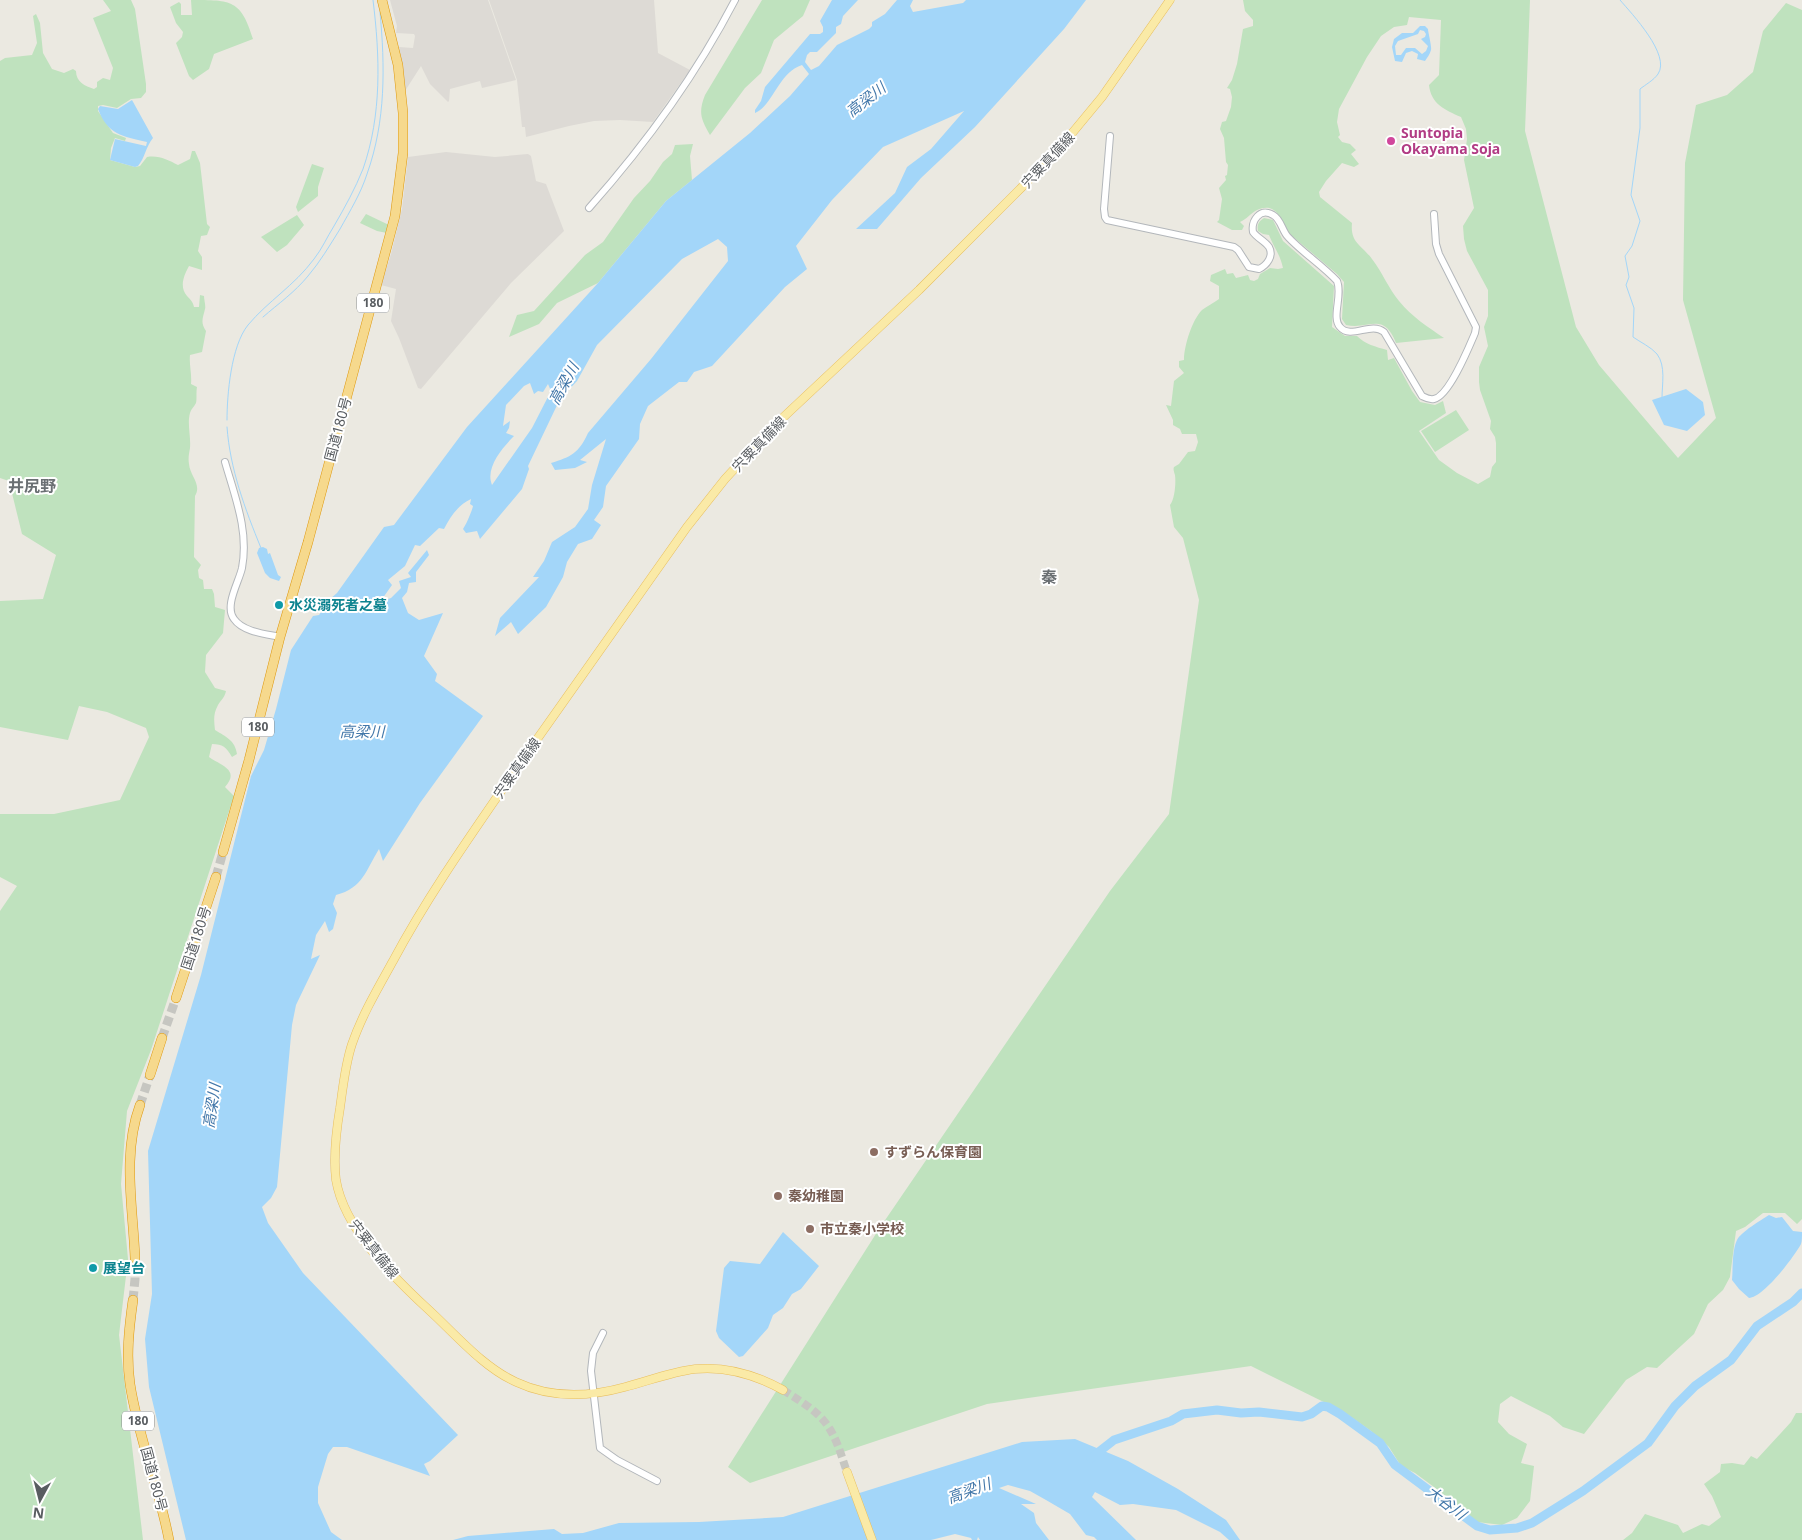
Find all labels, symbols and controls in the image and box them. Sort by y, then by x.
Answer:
water label: 高梁川 [841,76,891,121]
place label: Suntopia Okayama Soja [1401,123,1500,158]
street label: 宍粟真備線 [1017,128,1078,192]
marker: Suntopia Okayama Soja [1385,135,1397,147]
road number: 180 [357,294,389,312]
water label: 高梁川 [543,357,584,408]
street label: 国道180号 [320,395,355,463]
street label: 宍粟真備線 [727,412,790,475]
district label: 井尻野 [8,475,56,497]
district label: 秦 [1041,566,1057,588]
place label: 水災溺死者之墓 [289,595,387,614]
marker: 水災溺死者之墓 [273,599,285,611]
road number: 180 [242,718,274,736]
water label: 高梁川 [339,721,386,741]
street label: 宍粟真備線 [489,734,544,802]
street label: 国道180号 [176,904,215,972]
water label: 高梁川 [198,1080,225,1130]
place label: すずらん保育園 [884,1142,982,1161]
marker: すずらん保育園 [868,1146,880,1158]
place label: 秦幼稚園 [788,1186,844,1205]
marker: 秦幼稚園 [772,1190,784,1202]
street label: 宍粟真備線 [345,1215,403,1282]
place label: 市立秦小学校 [820,1219,904,1238]
marker: 市立秦小学校 [804,1223,816,1235]
place label: 展望台 [103,1258,145,1277]
marker: 展望台 [87,1262,99,1274]
road number: 180 [122,1412,154,1430]
street label: 国道180号 [137,1445,172,1513]
water label: 高梁川 [944,1472,995,1507]
north arrow [15,1475,65,1525]
water label: 大谷川 [1423,1481,1472,1525]
text: N [32,1503,45,1524]

